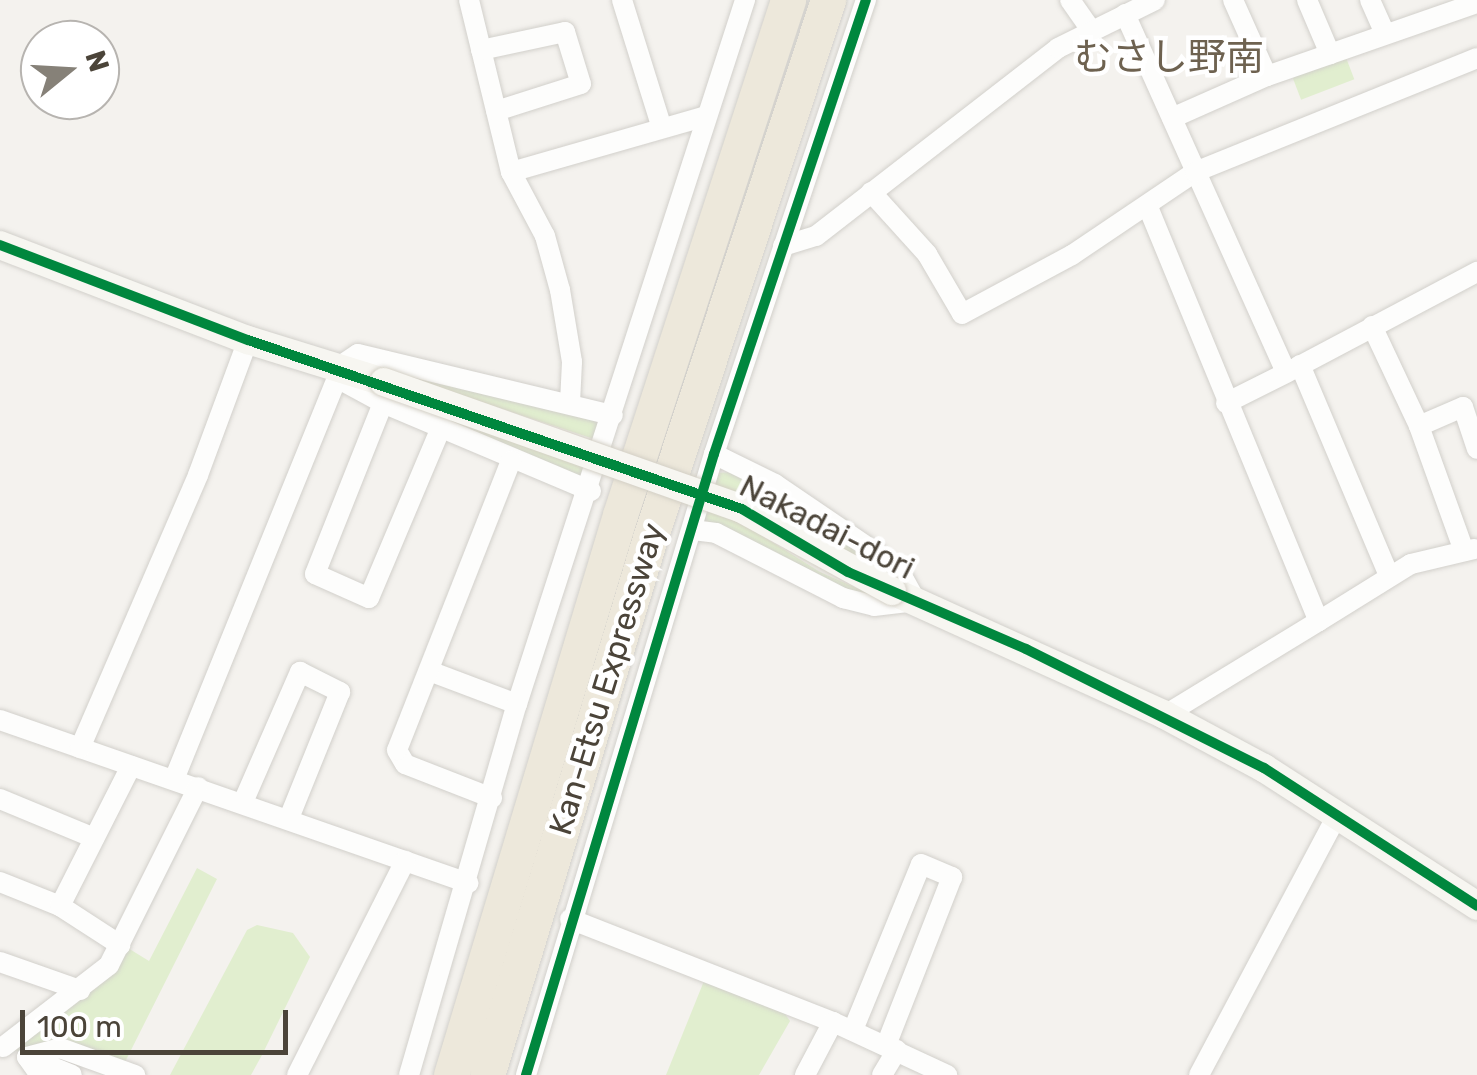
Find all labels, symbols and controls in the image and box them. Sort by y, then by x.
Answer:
north arrow [20,20,120,120]
district label: むさし野南 [1074,35,1264,81]
text: N [78,47,116,76]
street label: Nakadai-dori [733,467,921,587]
street label: Kan-Etsu Expressway [541,518,673,840]
scale bar [25,990,292,1052]
text: 100 m [37,1009,122,1045]

